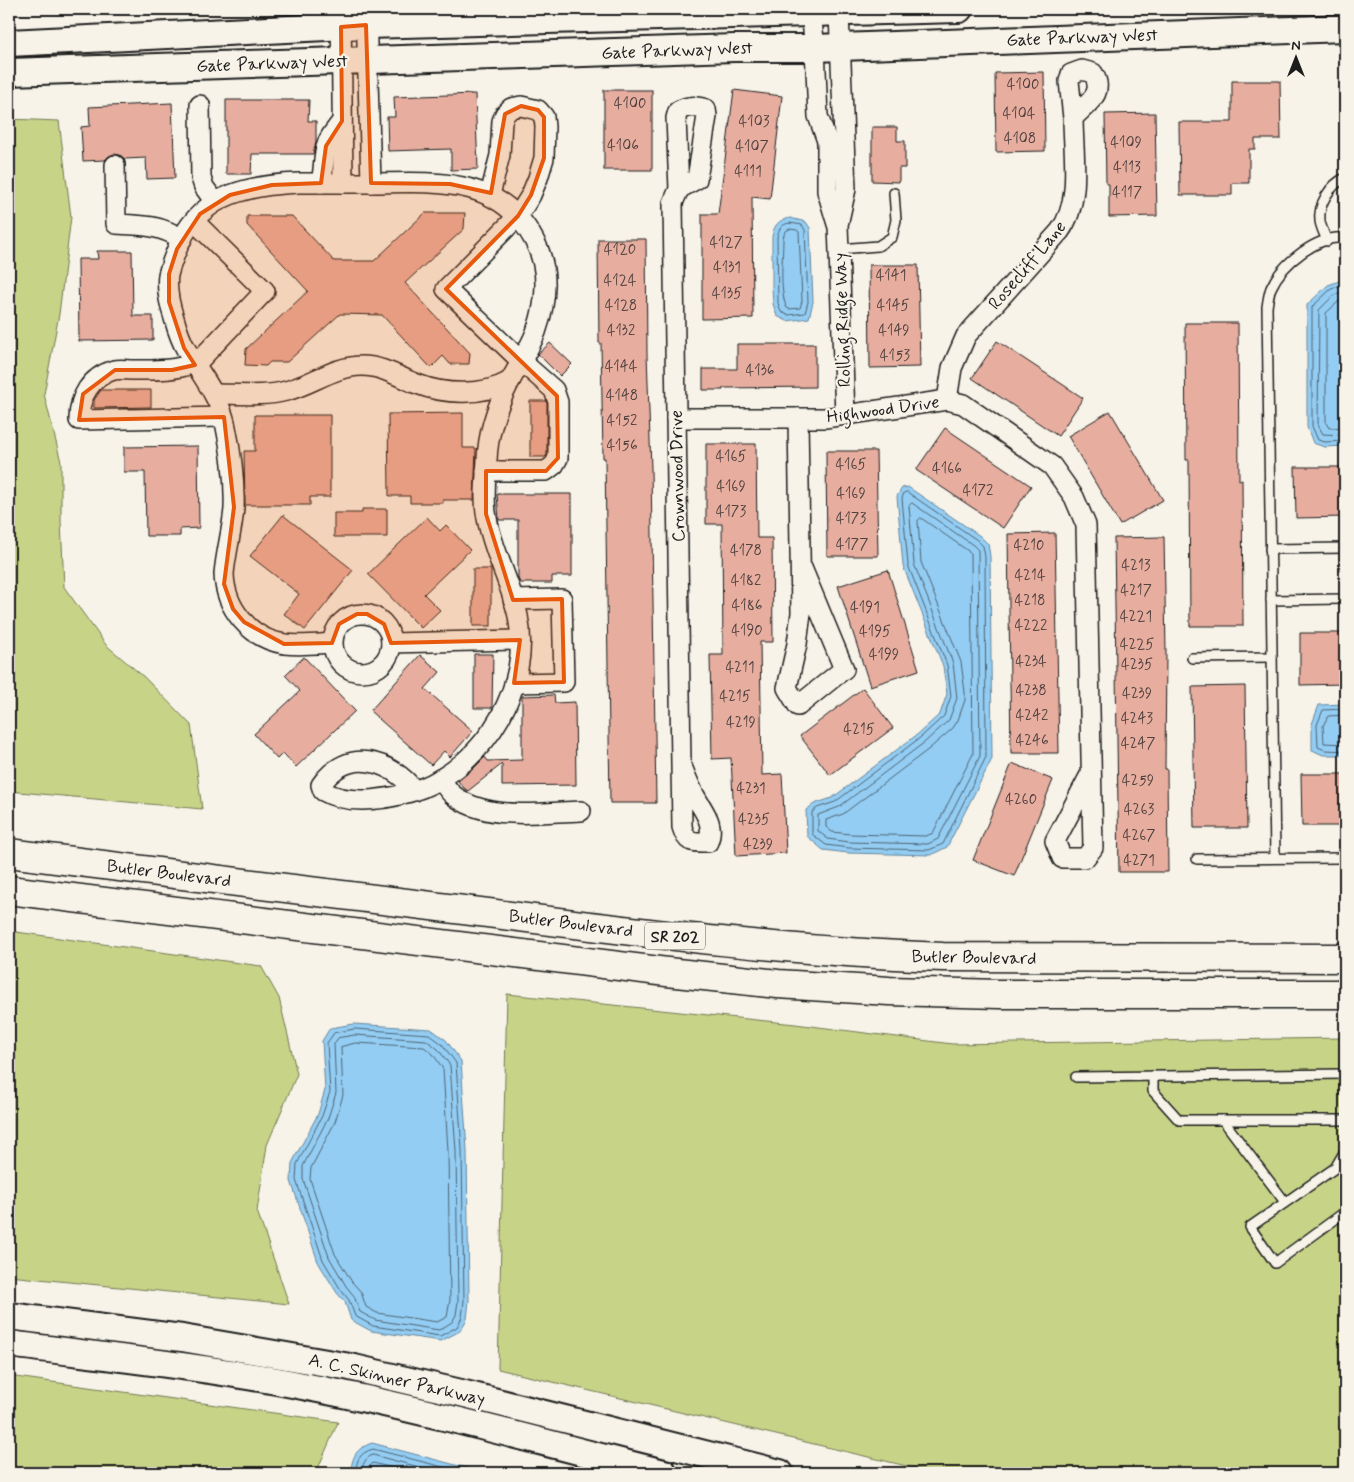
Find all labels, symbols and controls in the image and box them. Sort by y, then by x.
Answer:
street label: Gate Parkway West [1006,23,1159,53]
north arrow [1272,32,1322,82]
street label: Gate Parkway West [601,36,754,66]
text: N [1291,37,1301,55]
street label: Gate Parkway West [196,49,349,79]
house number: 4100 [1007,75,1039,95]
house number: 4100 [614,94,646,114]
house number: 4104 [1003,104,1036,124]
house number: 4103 [739,112,770,132]
house number: 4108 [1004,129,1036,149]
house number: 4109 [1110,133,1142,153]
house number: 4106 [607,136,639,156]
house number: 4107 [735,137,769,157]
house number: 4113 [1113,158,1141,178]
house number: 4111 [734,162,762,182]
house number: 4117 [1112,183,1142,203]
street label: Rosecliff Lane [983,216,1072,315]
house number: 4127 [709,233,743,253]
house number: 4120 [604,240,636,260]
street label: Rolling Ridge Way [829,252,859,388]
house number: 4131 [713,258,741,278]
house number: 4141 [876,266,906,286]
house number: 4124 [604,271,637,291]
house number: 4135 [712,284,742,304]
house number: 4128 [605,296,637,316]
house number: 4145 [876,296,910,316]
house number: 4132 [607,321,635,341]
house number: 4149 [878,321,910,341]
house number: 4153 [880,346,910,366]
house number: 4144 [605,357,638,377]
house number: 4136 [746,361,775,381]
house number: 4148 [606,386,638,406]
street label: Highwood Drive [825,390,941,432]
street label: Crownwood Drive [665,410,691,542]
house number: 4152 [607,411,637,431]
house number: 4156 [606,436,638,456]
house number: 4165 [715,447,747,467]
house number: 4165 [835,455,867,475]
house number: 4166 [932,459,962,479]
house number: 4169 [716,477,746,497]
house number: 4172 [963,481,993,501]
house number: 4169 [836,484,866,504]
house number: 4173 [716,502,746,522]
house number: 4173 [836,509,866,529]
house number: 4177 [836,535,868,555]
house number: 4210 [1014,536,1044,556]
house number: 4178 [730,541,762,561]
house number: 4213 [1121,556,1151,576]
house number: 4214 [1014,566,1046,586]
house number: 4182 [731,571,761,591]
house number: 4217 [1120,581,1152,601]
house number: 4218 [1015,591,1045,611]
house number: 4186 [732,596,763,616]
house number: 4191 [850,598,880,618]
house number: 4221 [1120,607,1152,627]
house number: 4222 [1015,616,1047,636]
house number: 4190 [731,621,763,641]
house number: 4195 [859,622,891,642]
house number: 4225 [1120,635,1154,655]
house number: 4199 [869,645,899,665]
house number: 4234 [1015,652,1047,672]
house number: 4235 [1121,655,1153,675]
house number: 4211 [725,658,755,678]
house number: 4238 [1015,681,1047,701]
house number: 4239 [1122,684,1152,704]
house number: 4215 [719,687,751,707]
house number: 4242 [1016,706,1048,726]
house number: 4243 [1121,709,1153,729]
house number: 4219 [726,713,756,733]
house number: 4215 [843,720,875,740]
house number: 4246 [1015,731,1049,751]
house number: 4247 [1121,734,1155,754]
house number: 4259 [1122,771,1154,791]
house number: 4231 [736,779,766,799]
house number: 4260 [1005,790,1037,810]
house number: 4263 [1124,800,1154,820]
house number: 4235 [738,810,770,830]
house number: 4267 [1123,826,1155,846]
house number: 4239 [743,835,773,855]
house number: 4271 [1123,851,1155,871]
street label: Butler Boulevard [105,854,232,894]
street label: Butler Boulevard [507,904,634,944]
road number: SR 202 [645,922,705,949]
street label: Butler Boulevard [911,945,1037,971]
street label: A. C. Skinner Parkway [306,1348,487,1412]

